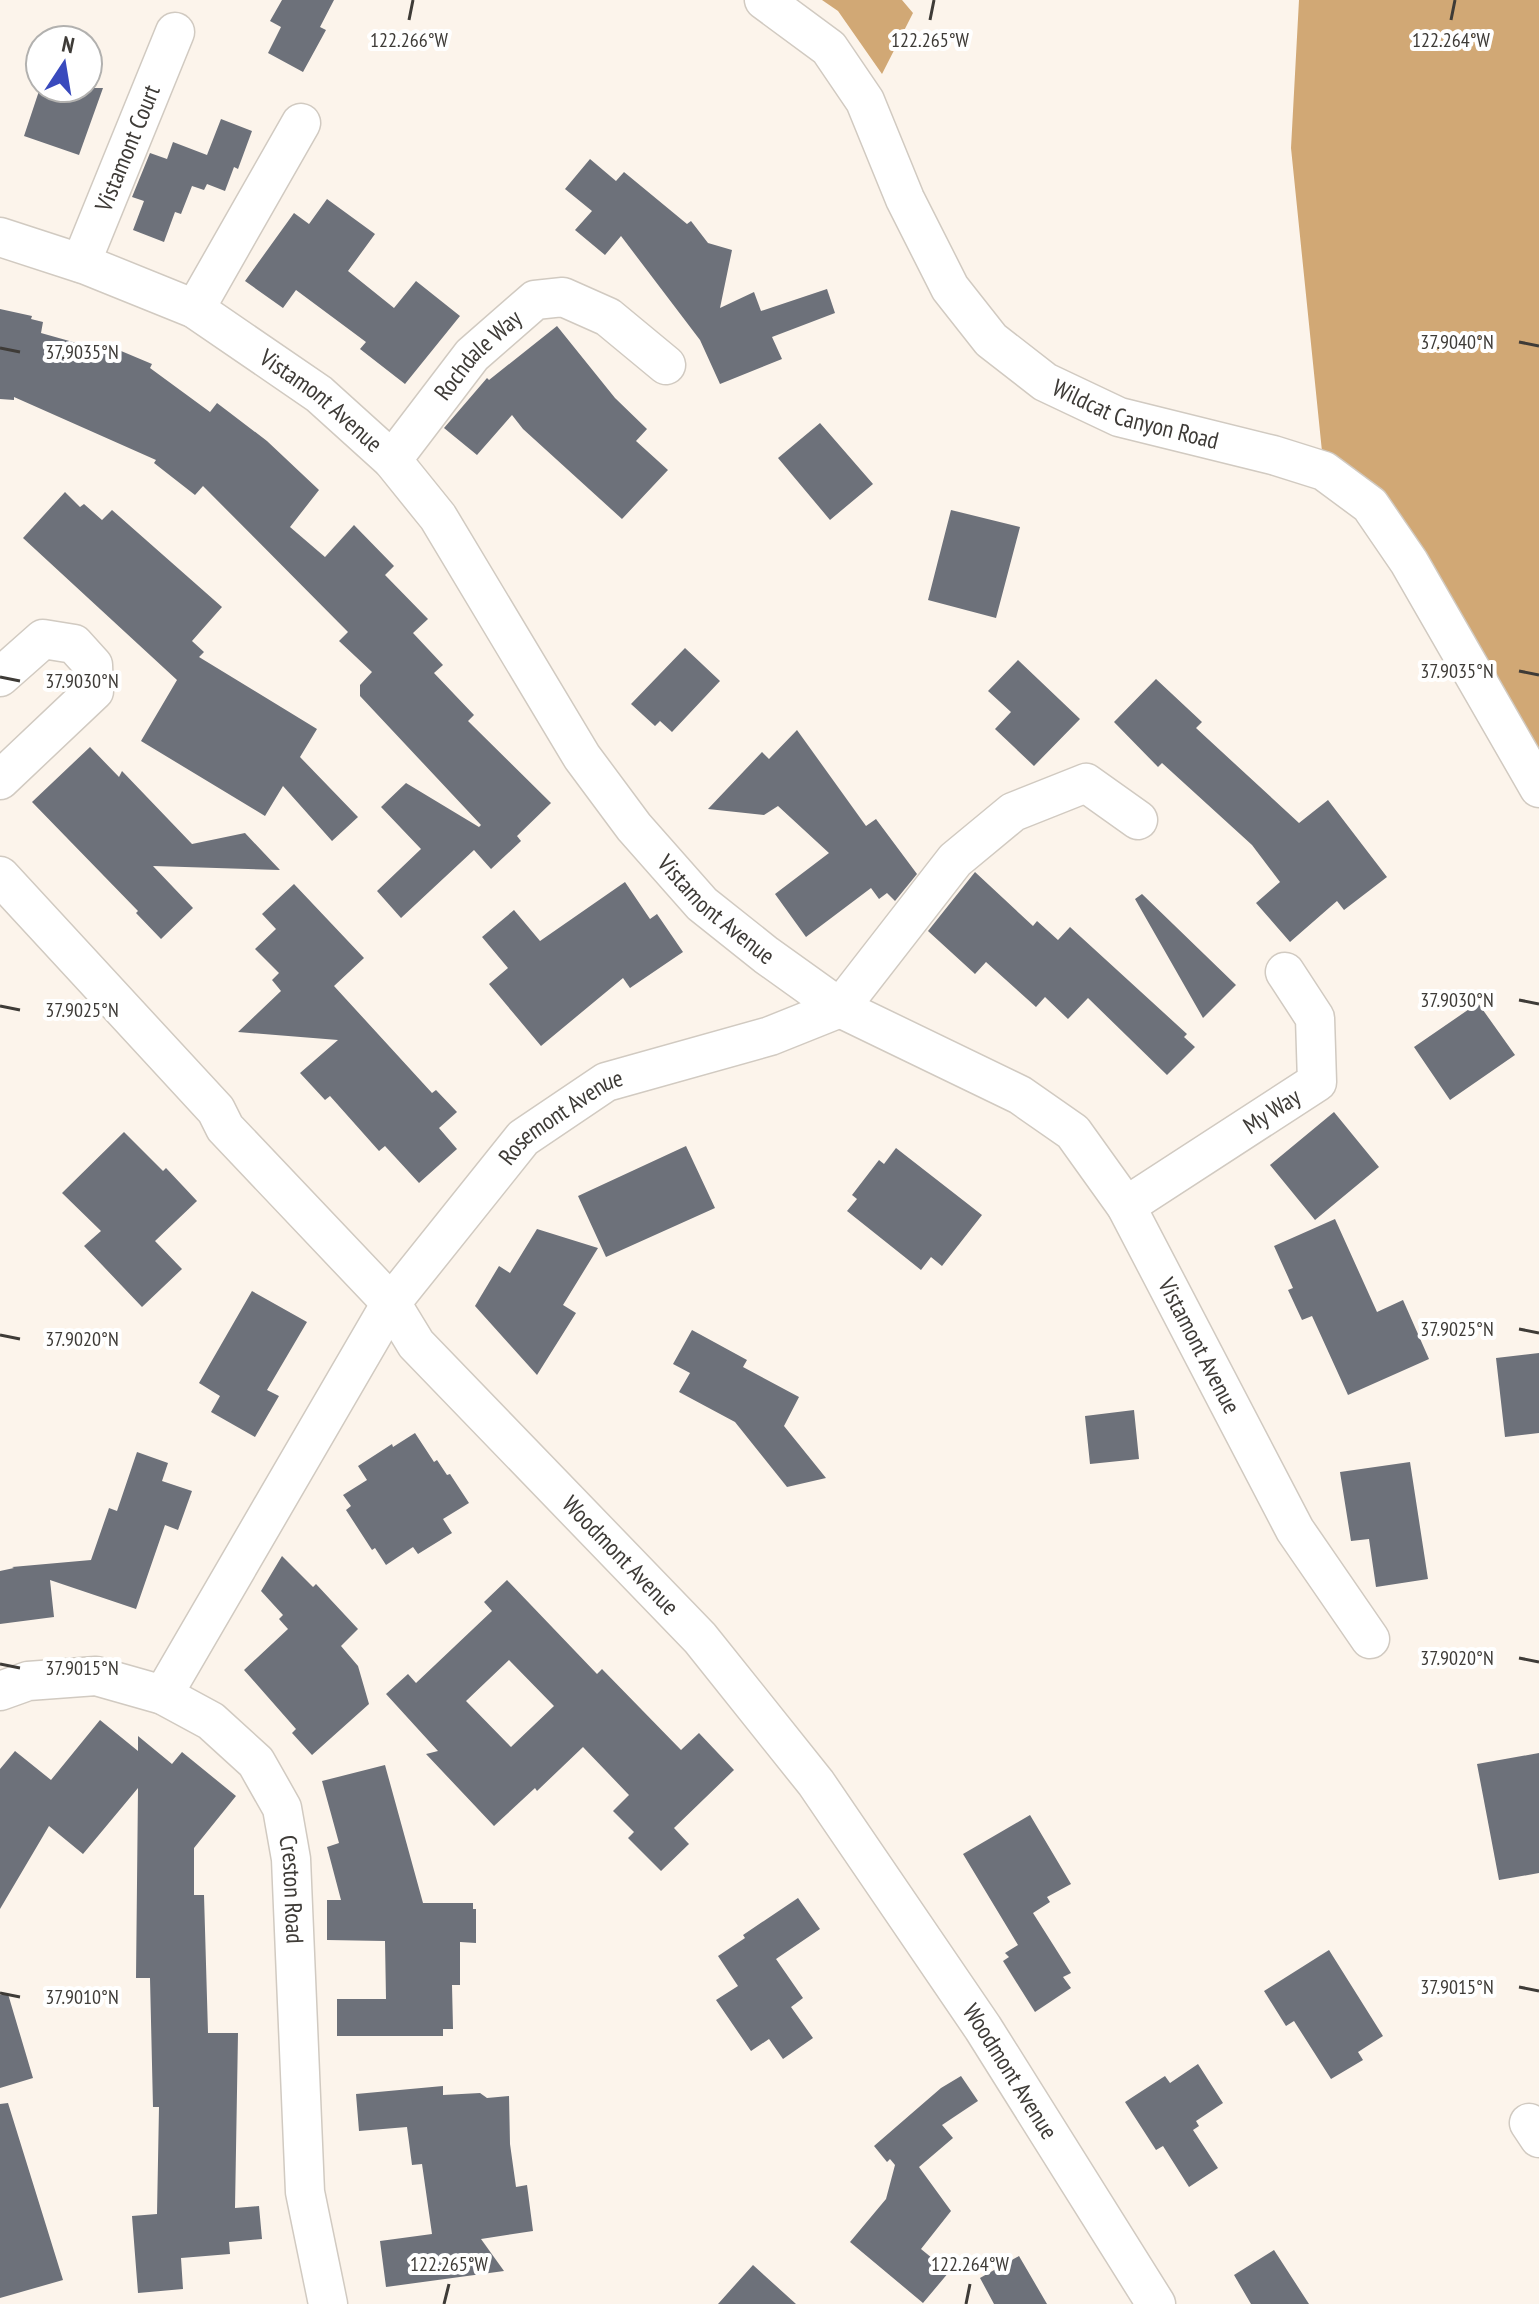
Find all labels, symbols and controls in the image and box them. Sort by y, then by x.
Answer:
north arrow [24,24,104,104]
text: 122.266°W [370,27,448,53]
text: 122.265°W [891,27,969,53]
text: 122.264°W [1412,27,1490,53]
text: N [59,30,77,59]
street label: Vistamont Court [87,80,167,217]
street label: Rochdale Way [427,303,528,406]
text: 37.9040°N [1420,329,1494,355]
text: 37.9035°N [45,339,119,365]
street label: Vistamont Avenue [253,341,389,459]
street label: Wildcat Canyon Road [1048,372,1222,456]
text: 37.9035°N [1420,658,1494,684]
text: 37.9030°N [45,668,119,694]
street label: Vistamont Avenue [650,847,781,971]
text: 37.9030°N [1420,987,1494,1013]
text: 37.9025°N [45,997,119,1023]
street label: Rosemont Avenue [491,1062,626,1171]
street label: My Way [1237,1081,1306,1141]
street label: Vistamont Avenue [1151,1272,1248,1419]
text: 37.9025°N [1420,1316,1494,1342]
text: 37.9020°N [45,1326,119,1352]
street label: Woodmont Avenue [556,1489,686,1622]
text: 37.9020°N [1420,1645,1494,1671]
text: 37.9015°N [45,1655,119,1681]
street label: Creston Road [272,1833,311,1944]
text: 37.9015°N [1420,1974,1494,2000]
text: 37.9010°N [45,1984,119,2010]
street label: Woodmont Avenue [956,1997,1065,2145]
text: 122.265°W [410,2251,488,2277]
text: 122.264°W [931,2251,1009,2277]

